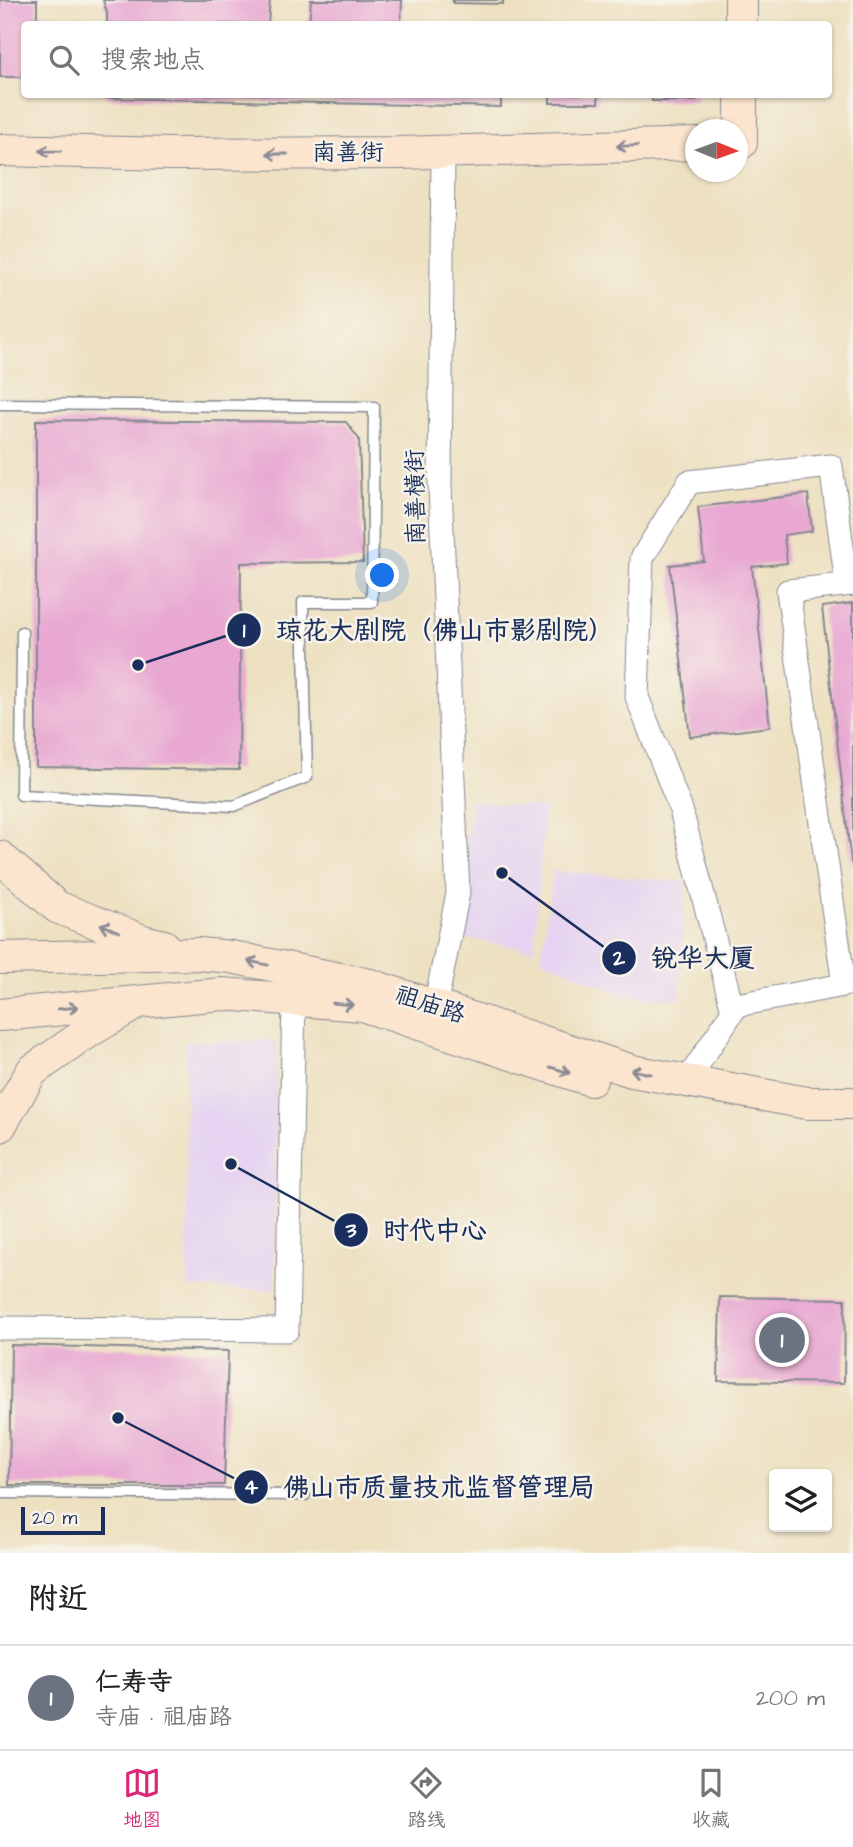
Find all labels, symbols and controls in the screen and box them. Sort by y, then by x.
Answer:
search box [21,21,832,98]
icon: search [45,41,83,79]
text: 搜索地点 [101,42,205,78]
north arrow [685,119,748,182]
street label: 南善街 [312,136,384,170]
one-way arrow [616,139,639,153]
one-way arrow [39,145,62,158]
one-way arrow [266,147,289,161]
street label: 南善横街 [398,449,434,545]
your location [365,558,399,592]
callout: 琼花大剧院（佛山市影剧院） [227,606,628,653]
text: 琼花大剧院（佛山市影剧院） [276,613,614,649]
text: 1 [243,616,246,645]
one-way arrow [100,921,122,934]
callout: 锐华大厦 [602,934,769,981]
text: 锐华大厦 [651,941,755,977]
text: 2 [612,944,626,973]
one-way arrow [247,955,270,969]
street label: 祖庙路 [391,978,469,1032]
one-way arrow [332,998,354,1011]
one-way arrow [56,1001,79,1014]
one-way arrow [549,1065,571,1078]
one-way arrow [630,1065,653,1079]
callout: 时代中心 [334,1207,501,1254]
text: 时代中心 [383,1213,487,1249]
text: 3 [345,1216,357,1245]
pin: 1 [759,1314,805,1366]
callout: 佛山市质量技术监督管理局 [234,1463,609,1510]
map controls [769,1469,832,1532]
button: layers [769,1469,832,1532]
text: 佛山市质量技术监督管理局 [283,1470,595,1506]
text: 4 [244,1473,259,1502]
scale bar [21,1504,105,1536]
text: 20 m [32,1505,77,1532]
text: 附近 [28,1578,88,1620]
text: 仁寿寺 [95,1664,173,1700]
text: 1 [50,1682,52,1714]
text: 200 m [756,1682,825,1714]
text: 寺庙 · 祖庙路 [95,1701,232,1733]
tab: 地图 [123,1764,161,1834]
tab: 路线 [407,1764,446,1834]
tab: 收藏 [692,1764,730,1834]

